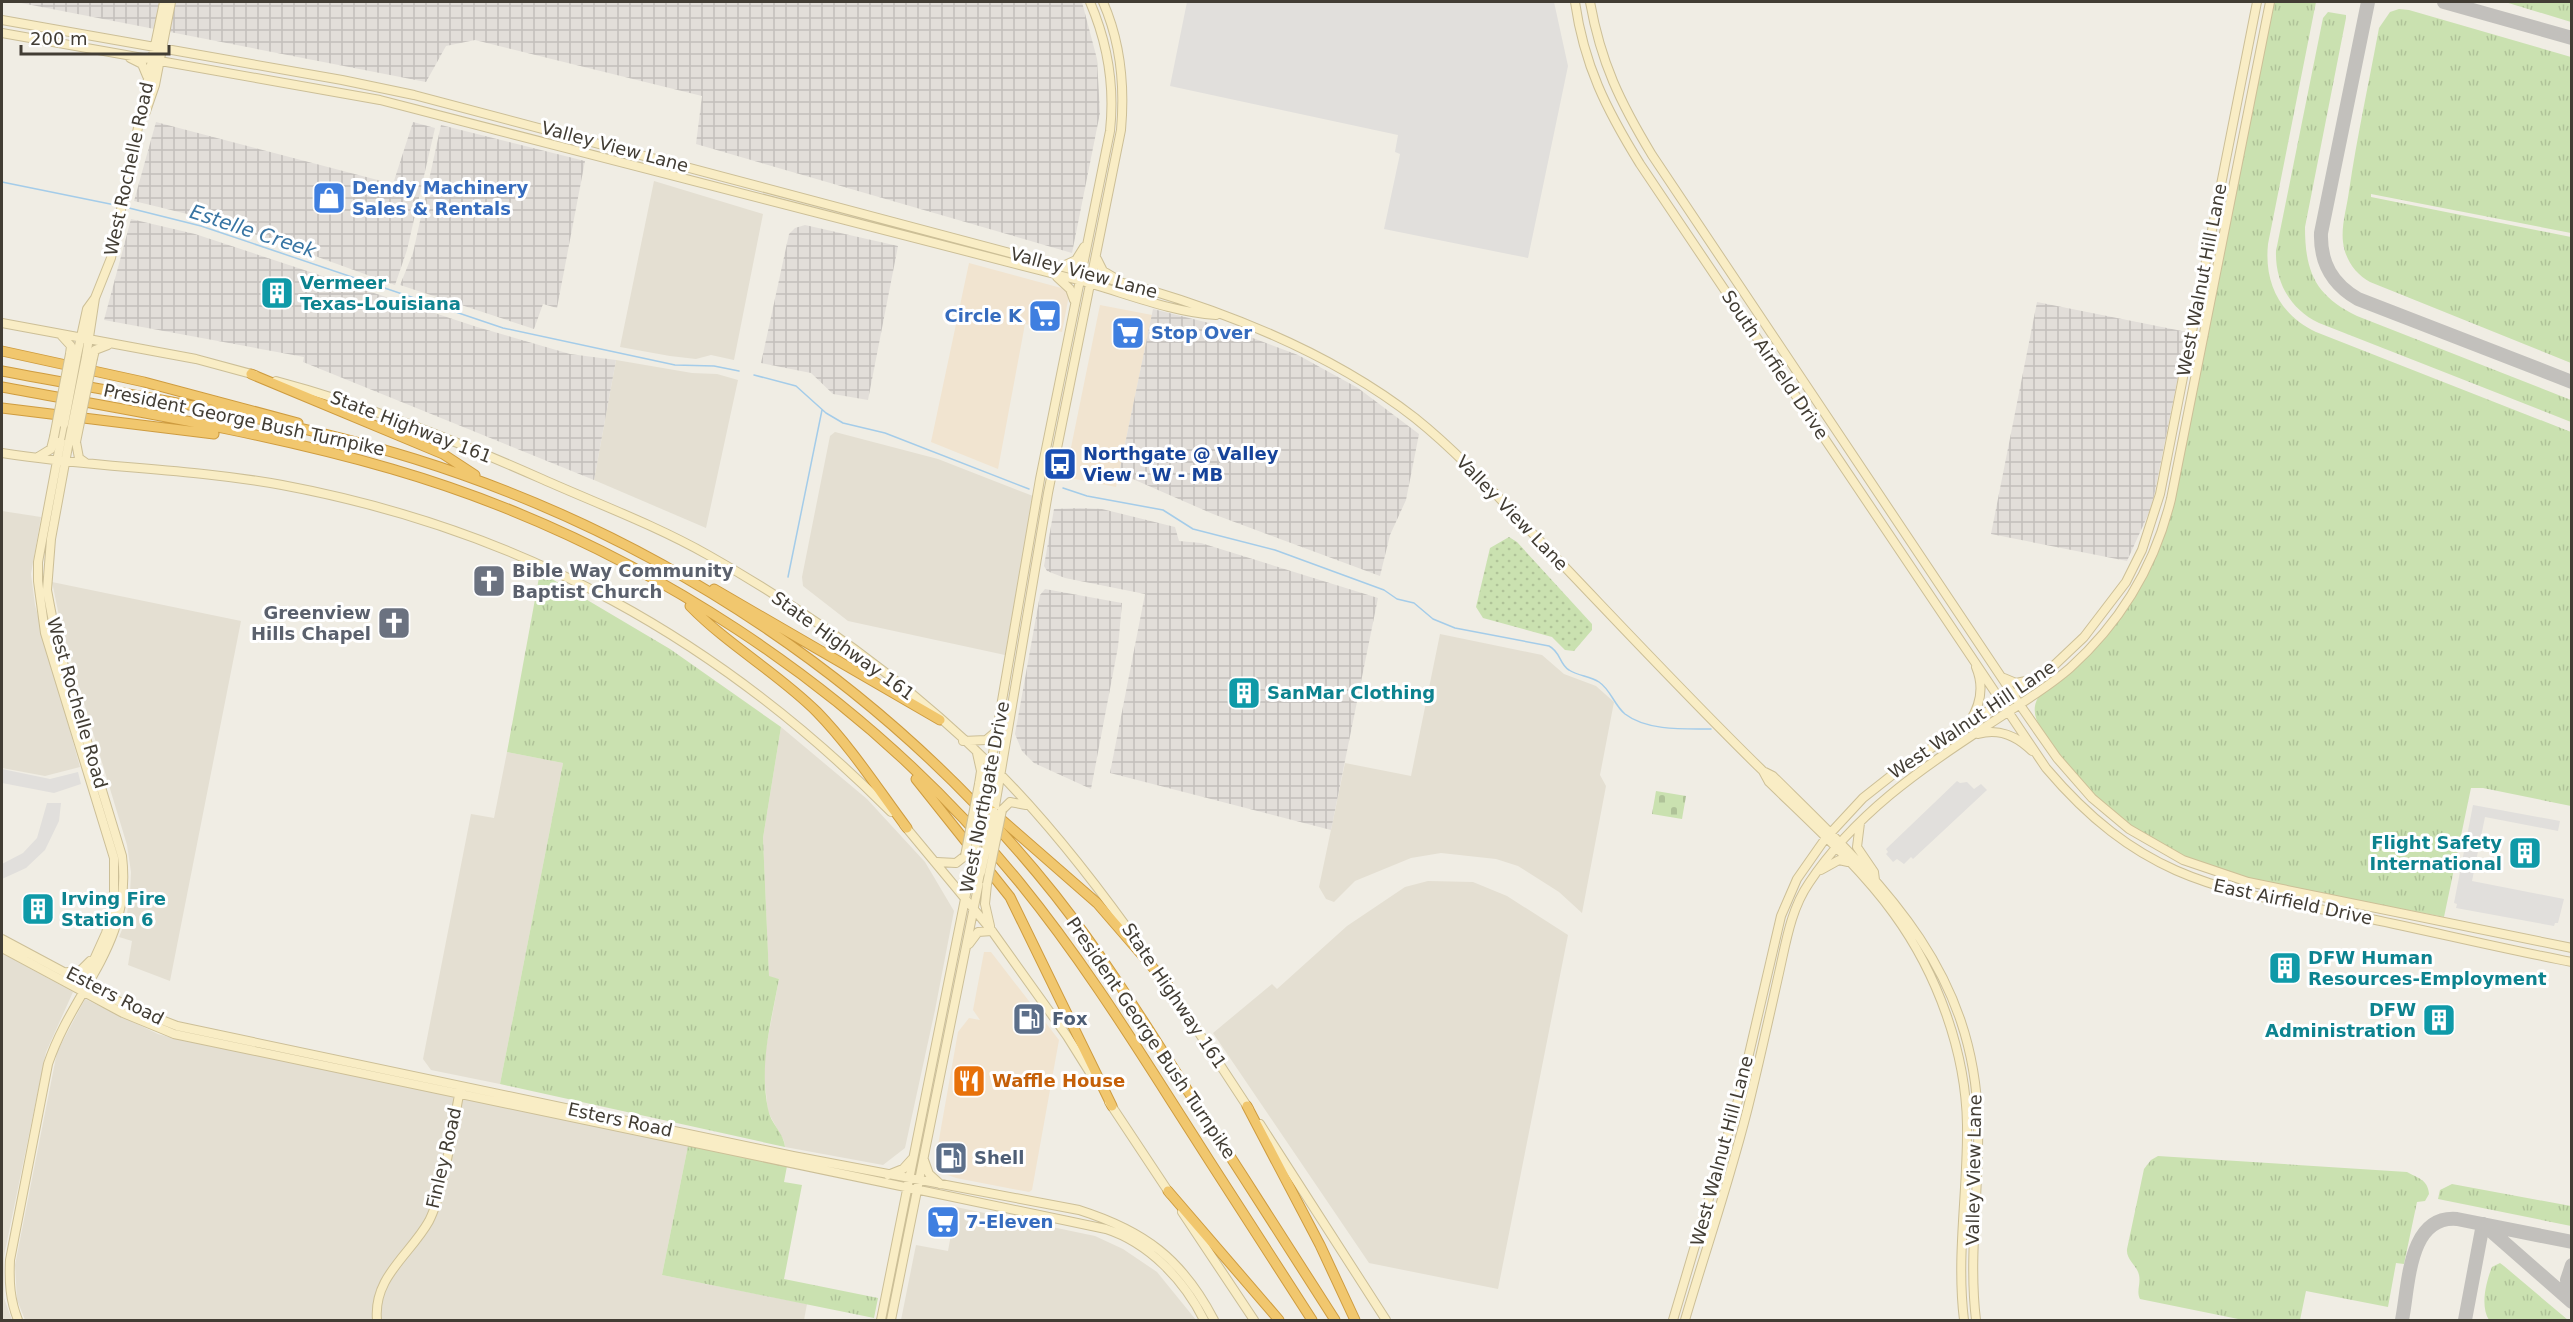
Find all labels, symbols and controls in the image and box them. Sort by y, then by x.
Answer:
scale bar [21,18,170,56]
text: 200 m [30,28,88,49]
street label: West Rochelle Road [100,80,157,258]
street label: Valley View Lane [539,117,691,176]
place label: Dendy Machinery Sales & Rentals [352,177,528,219]
shop icon: Dendy Machinery Sales & Rentals [311,180,347,216]
street label: West Walnut Hill Lane [2172,182,2231,378]
water label: Estelle Creek [187,199,321,263]
street label: Valley View Lane [1008,243,1160,302]
place label: Vermeer Texas-Louisiana [300,272,461,314]
building icon: Vermeer Texas-Louisiana [259,275,295,311]
street label: South Airfield Drive [1718,286,1833,443]
supermarket icon: Circle K [1027,298,1063,334]
place label: Circle K [944,305,1023,326]
supermarket icon: Stop Over [1110,315,1146,351]
place label: Stop Over [1151,322,1252,343]
street label: President George Bush Turnpike [102,379,387,460]
street label: State Highway 161 [327,386,495,467]
place label: Northgate @ Valley View - W - MB [1083,443,1279,485]
bus stop icon: Northgate @ Valley View - W - MB [1042,446,1078,482]
street label: Valley View Lane [1452,451,1572,574]
place label: Bible Way Community Baptist Church [512,560,734,602]
church icon: Bible Way Community Baptist Church [471,563,507,599]
street label: State Highway 161 [768,587,919,704]
place label: Greenview Hills Chapel [251,602,371,644]
church icon: Greenview Hills Chapel [376,605,412,641]
street label: West Rochelle Road [43,615,112,791]
street label: West Walnut Hill Lane [1885,656,2059,783]
building icon: SanMar Clothing [1226,675,1262,711]
place label: SanMar Clothing [1267,682,1435,703]
street label: West Northgate Drive [956,699,1013,894]
place label: Flight Safety International [2370,832,2502,874]
building icon: Flight Safety International [2507,835,2543,871]
street label: East Airfield Drive [2212,874,2374,929]
place label: Irving Fire Station 6 [61,888,166,930]
building icon: Irving Fire Station 6 [20,891,56,927]
street label: President George Bush Turnpike [1063,913,1240,1162]
street label: State Highway 161 [1118,919,1231,1073]
place label: DFW Human Resources-Employment [2308,947,2547,989]
building icon: DFW Human Resources-Employment [2267,950,2303,986]
street label: Esters Road [63,962,167,1029]
place label: DFW Administration [2265,999,2416,1041]
fuel station icon: Fox [1011,1001,1047,1037]
building icon: DFW Administration [2421,1002,2457,1038]
place label: Fox [1052,1008,1088,1029]
street label: West Walnut Hill Lane [1686,1053,1757,1248]
restaurant icon: Waffle House [951,1063,987,1099]
place label: Waffle House [992,1070,1125,1091]
street label: Valley View Lane [1962,1094,1985,1246]
street label: Esters Road [566,1098,674,1141]
street label: Finley Road [422,1105,465,1210]
fuel station icon: Shell [933,1140,969,1176]
place label: Shell [974,1147,1024,1168]
supermarket icon: 7-Eleven [925,1204,961,1240]
place label: 7-Eleven [966,1211,1053,1232]

